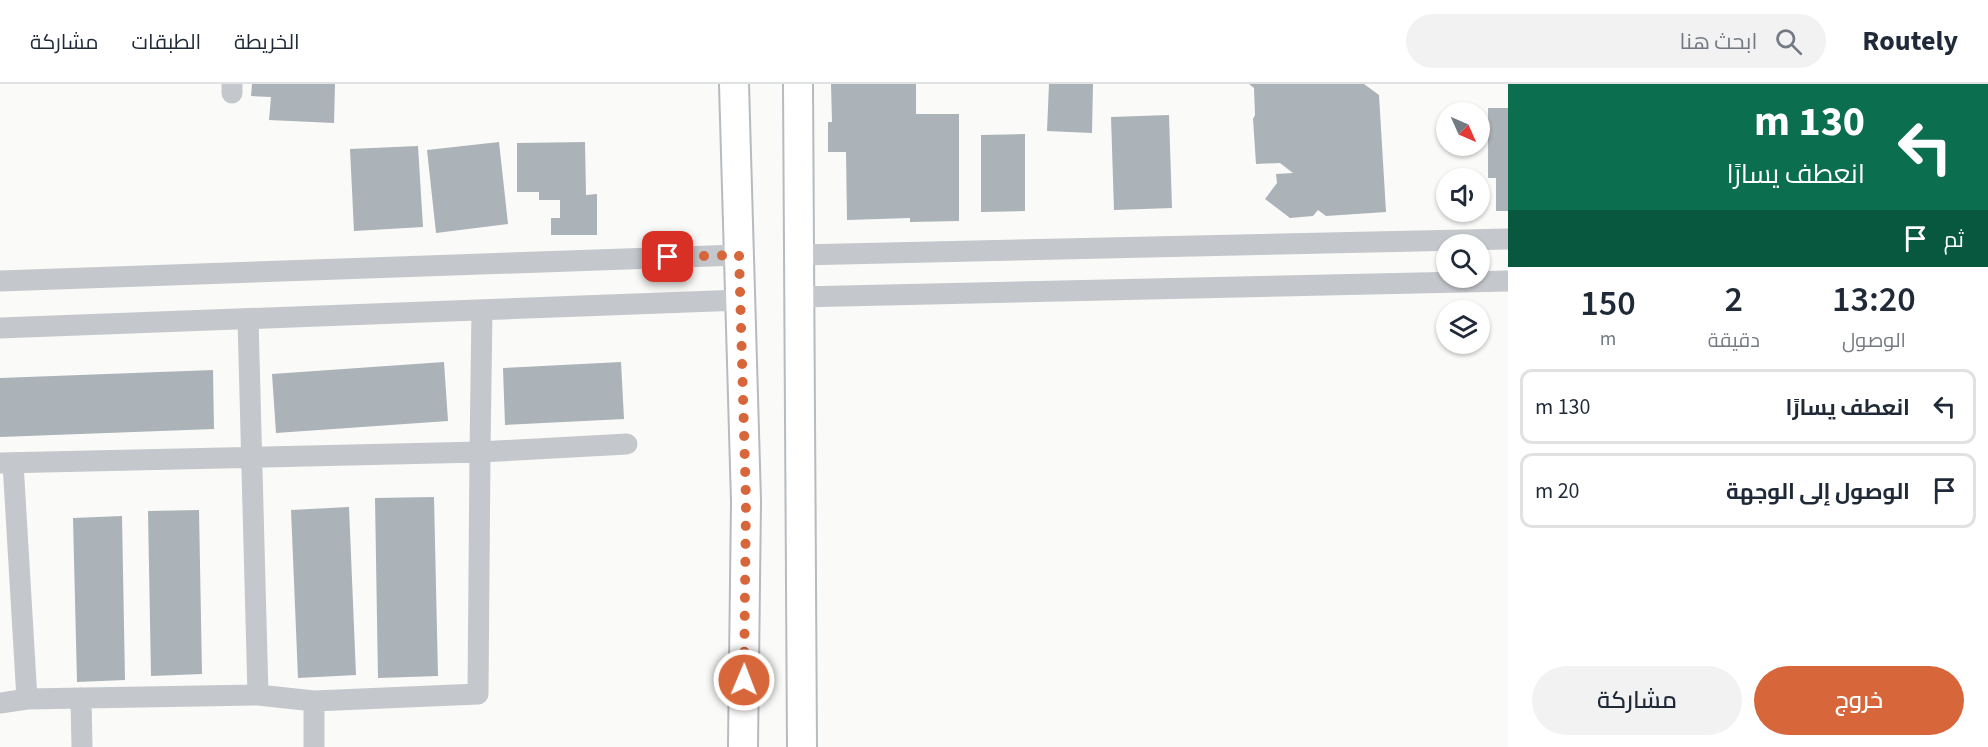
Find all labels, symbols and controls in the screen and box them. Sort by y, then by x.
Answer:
search box [1406,14,1826,68]
text: Routely [1862,21,1958,61]
icon: search [1772,25,1805,58]
text: ابحث هنا [1679,26,1757,58]
text: مشاركة [30,27,99,57]
text: الطبقات [132,27,201,57]
text: الخريطة [234,27,300,57]
text: 130 m [1754,92,1865,152]
north arrow [1436,102,1490,156]
map controls [1436,102,1490,354]
icon: left [1886,108,1964,186]
text: انعطف يسارًا [1726,155,1865,194]
button: sound [1436,168,1490,222]
icon: arrive [1899,222,1932,255]
text: ثم [1944,224,1964,256]
pin [642,231,693,282]
button: search [1436,234,1490,288]
icon: arrive [651,240,684,273]
text: 2 [1725,274,1743,325]
text: 13:20 [1832,274,1916,325]
text: 150 [1580,278,1636,329]
button: layers [1436,300,1490,354]
text: m [1600,325,1616,353]
text: دقيقة [1708,327,1760,355]
text: الوصول [1842,327,1906,355]
icon: left [1928,390,1961,423]
text: 130 m [1535,391,1590,423]
text: انعطف يسارًا [1786,392,1910,424]
icon: arrive [1928,474,1961,507]
text: 20 m [1535,475,1580,507]
text: الوصول إلى الوجهة [1726,476,1910,508]
position arrow [712,648,776,712]
button: مشاركة [1532,666,1742,735]
button: خروج [1754,666,1964,735]

